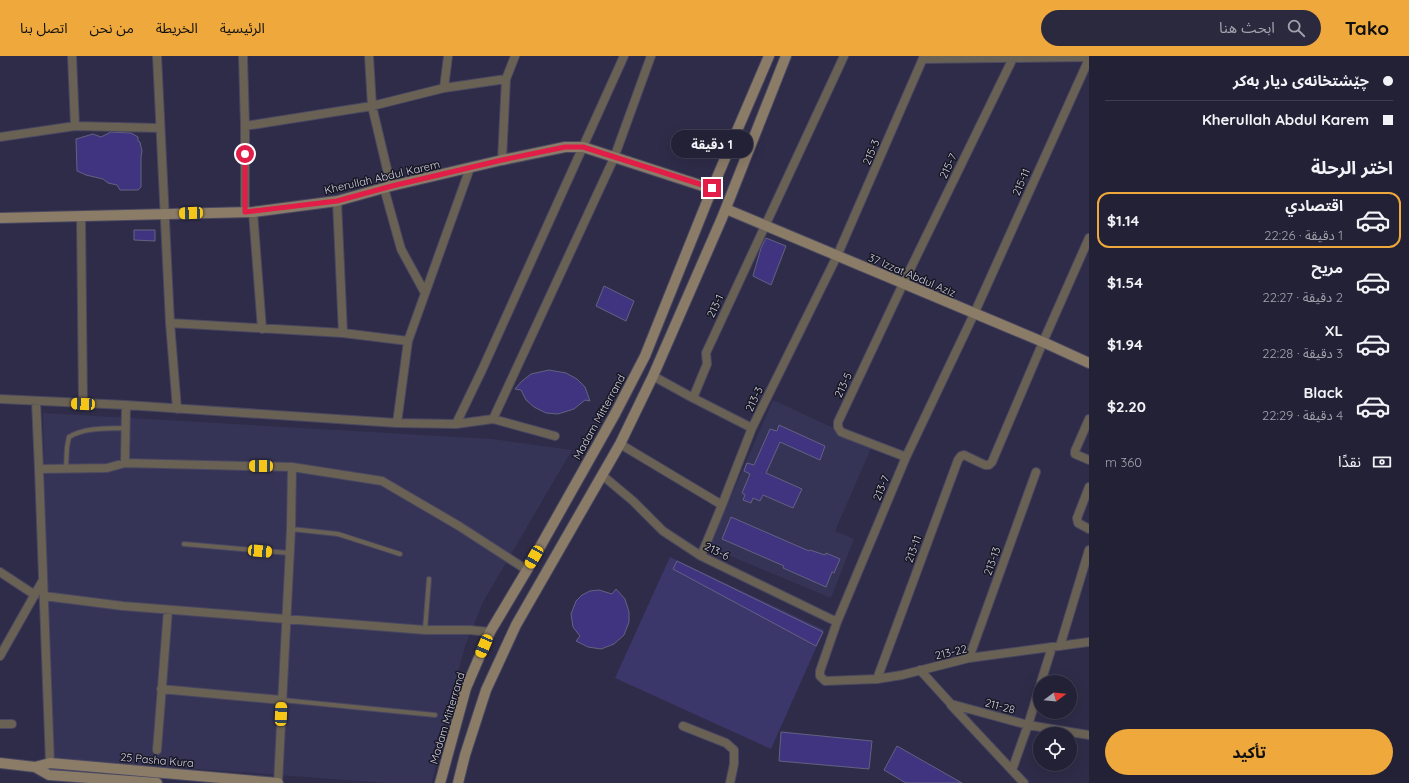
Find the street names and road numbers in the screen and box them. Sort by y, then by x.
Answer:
street label: 215-3 [859,137,883,167]
street label: 215-7 [936,151,960,181]
street label: Kherullah Abdul Karem [323,157,441,197]
street label: 215-11 [1009,166,1033,198]
street label: 37 Izzat Abdul Aziz [866,250,958,300]
street label: 213-1 [704,292,726,320]
street label: 213-5 [831,370,855,400]
street label: Madam Mitterrand [570,372,628,462]
street label: 213-3 [742,384,766,414]
street label: 213-7 [870,473,893,503]
street label: 213-11 [902,534,924,564]
street label: 213-6 [702,539,732,563]
street label: 213-13 [980,545,1004,577]
street label: 213-22 [934,642,968,662]
street label: Madam Mitterrand [426,670,468,766]
street label: 211-28 [983,695,1017,717]
street label: 25 Pasha Kura [120,750,194,770]

